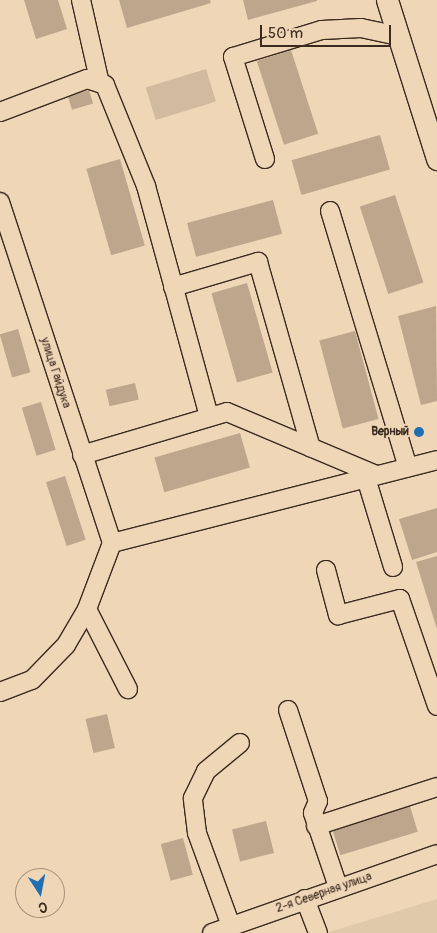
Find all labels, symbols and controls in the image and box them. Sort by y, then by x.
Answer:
scale bar [262,15,393,47]
text: 50 m [268,24,303,43]
street label: улица Гайдука [37,336,73,410]
place label: Верный [371,425,409,439]
marker: Верный [413,426,425,438]
north arrow [15,868,65,918]
street label: 2-я Северная улица [274,870,374,916]
text: С [37,898,49,916]

